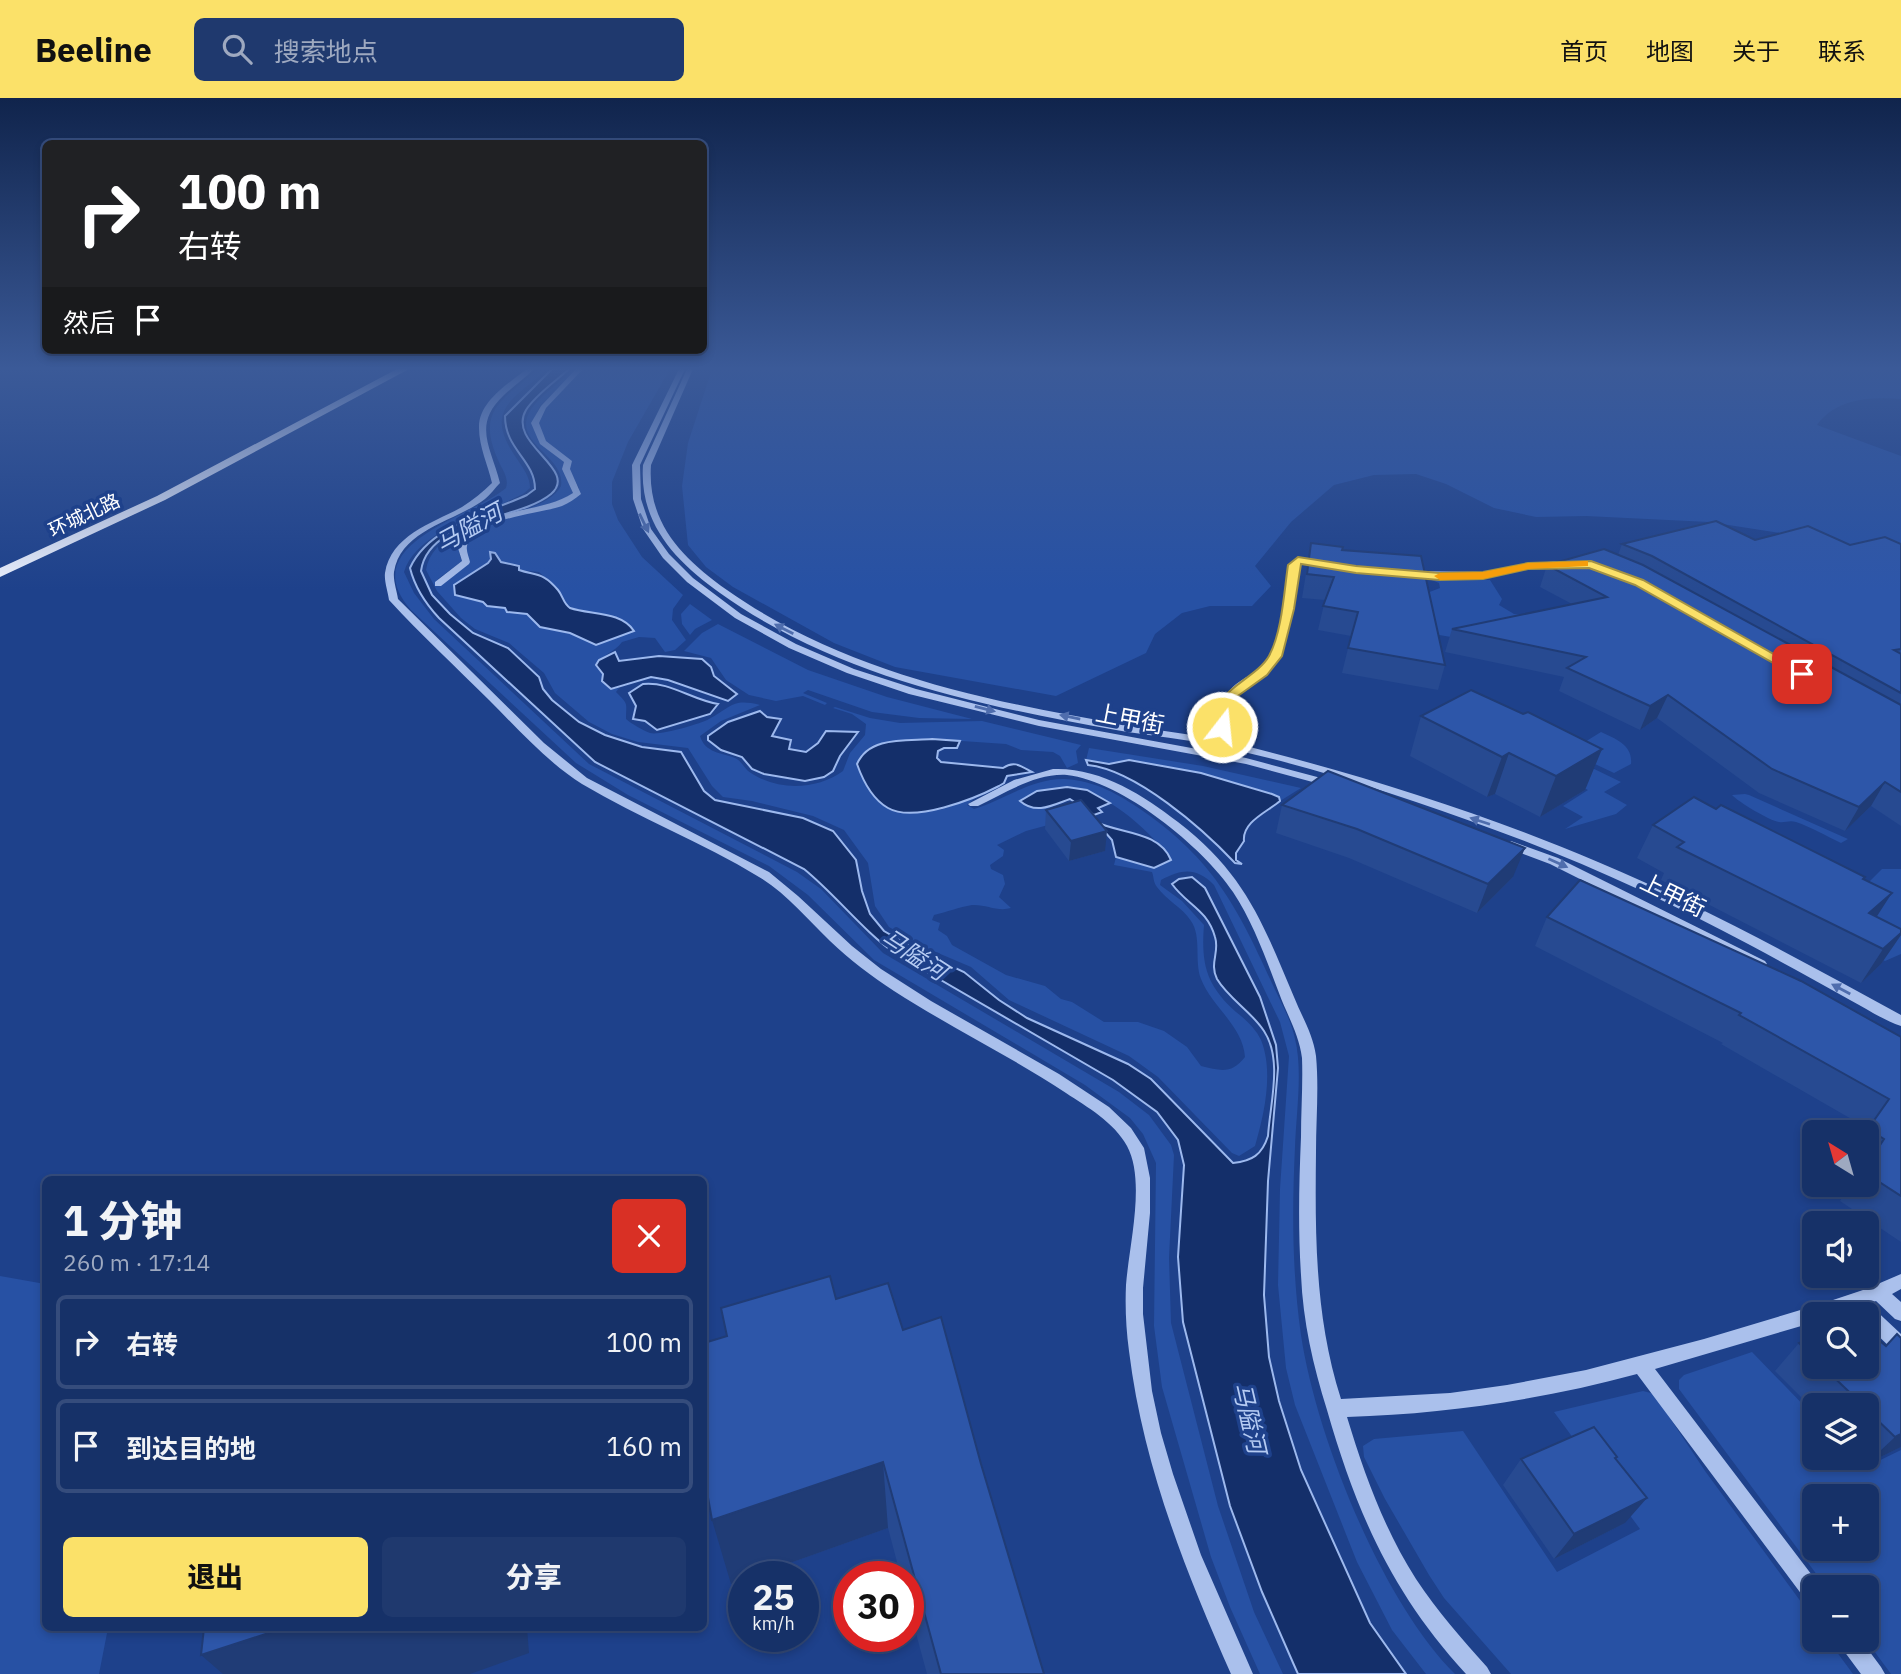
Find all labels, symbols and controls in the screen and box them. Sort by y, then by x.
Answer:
search box [194,18,684,81]
text: Beeline [35,28,152,71]
icon: search [218,30,256,68]
text: 搜索地点 [274,34,378,68]
text: 首页 [1560,35,1608,67]
text: 地图 [1646,35,1694,67]
text: 关于 [1732,35,1780,67]
text: 联系 [1818,35,1866,67]
text: 100 m [178,159,322,222]
icon: right [63,168,154,259]
text: 右转 [178,225,242,267]
icon: arrive [129,301,167,339]
text: 然后 [63,305,115,339]
street label: 环城北路 [44,488,124,542]
water label: 马隘河 [429,494,511,559]
one-way arrow [638,513,649,533]
one-way arrow [774,623,794,634]
pin [1772,644,1832,704]
icon: arrive [1783,655,1821,693]
position arrow [1185,690,1259,764]
street label: 上甲街 [1093,697,1167,739]
one-way arrow [974,704,996,715]
one-way arrow [1059,711,1081,722]
one-way arrow [1469,815,1490,826]
one-way arrow [1548,857,1568,869]
street label: 上甲街 [1636,865,1711,923]
water label: 马隘河 [876,921,957,989]
one-way arrow [1831,984,1851,995]
north arrow [1802,1120,1880,1197]
map controls [1802,1120,1879,1652]
text: 1 分钟 [63,1193,182,1248]
button: close [612,1199,686,1273]
button: sound [1802,1211,1879,1288]
text: 260 m · 17:14 [63,1247,210,1277]
button: search [1802,1302,1879,1379]
icon: right [67,1323,105,1361]
text: 100 m [606,1325,682,1359]
text: 右转 [126,1327,178,1361]
water label: 马隘河 [1226,1379,1275,1460]
button: layers [1802,1393,1879,1470]
icon: arrive [67,1427,105,1465]
text: 160 m [606,1429,682,1463]
text: 到达目的地 [126,1431,256,1465]
button: + [1802,1484,1879,1561]
button: 退出 [63,1537,368,1617]
button: 分享 [382,1537,686,1617]
speed limit sign: 30 [833,1561,924,1652]
text: 25 [752,1574,795,1620]
button: − [1802,1575,1879,1652]
text: km/h [752,1612,795,1635]

